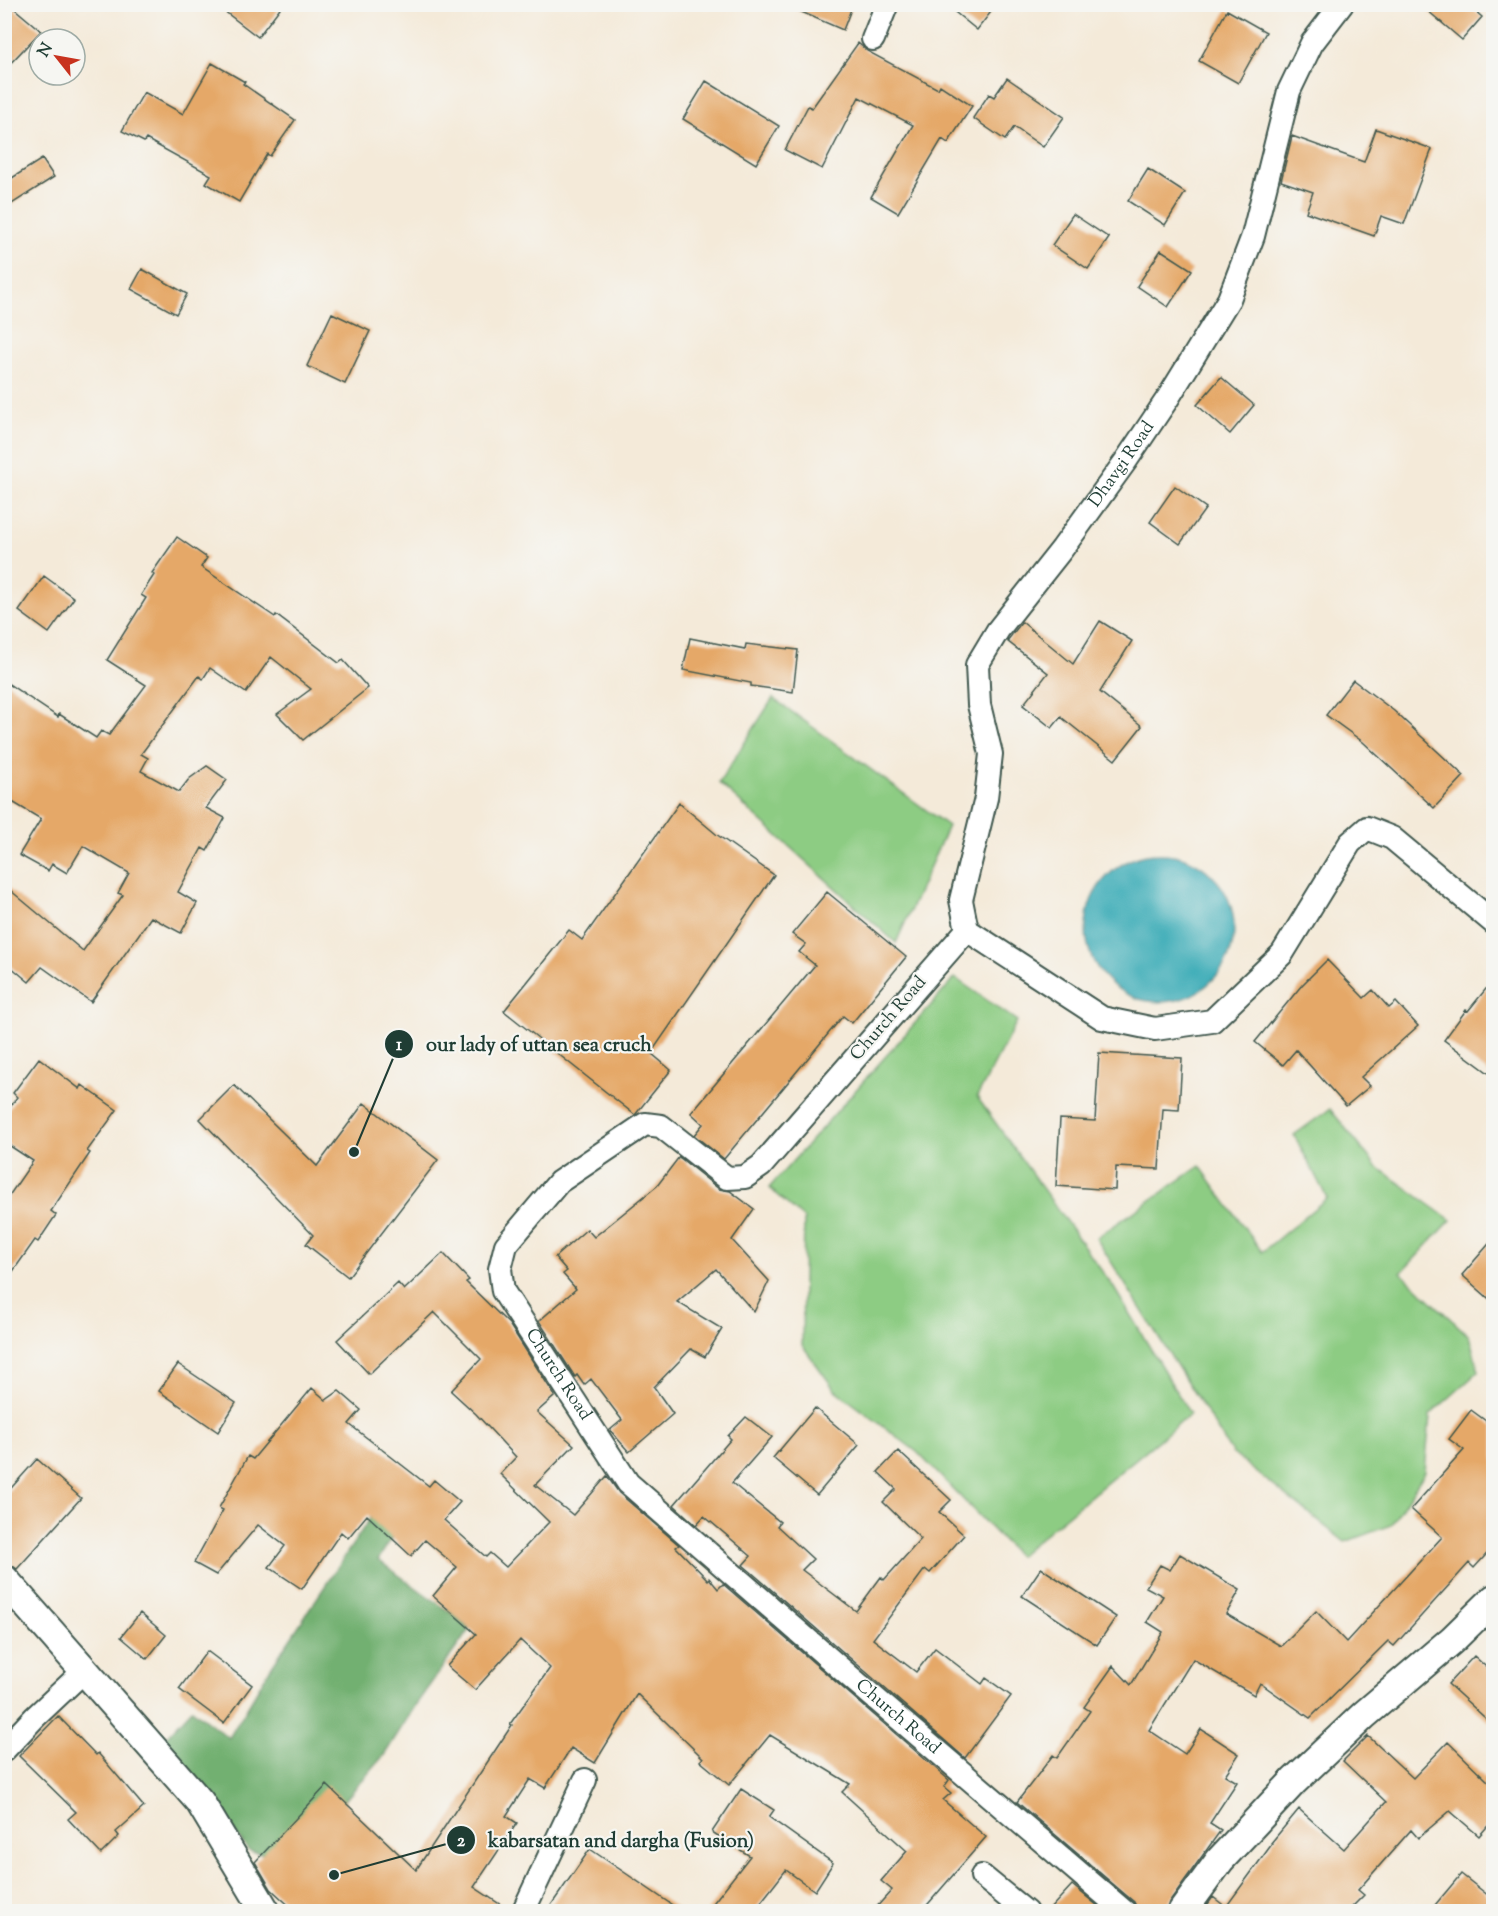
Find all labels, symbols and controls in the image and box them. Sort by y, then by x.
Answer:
north arrow [27,27,87,87]
text: N [33,39,60,62]
street label: Dhavgi Road [1083,416,1162,513]
street label: Church Road [845,971,933,1067]
callout: our lady of uttan sea cruch [384,1025,664,1063]
text: our lady of uttan sea cruch [426,1032,652,1061]
text: 1 [396,1033,403,1059]
street label: Church Road [518,1324,597,1426]
street label: Church Road [849,1673,946,1761]
callout: kabarsatan and dargha (Fusion) [446,1821,766,1859]
text: kabarsatan and dargha (Fusion) [487,1828,754,1857]
text: 2 [457,1829,466,1855]

